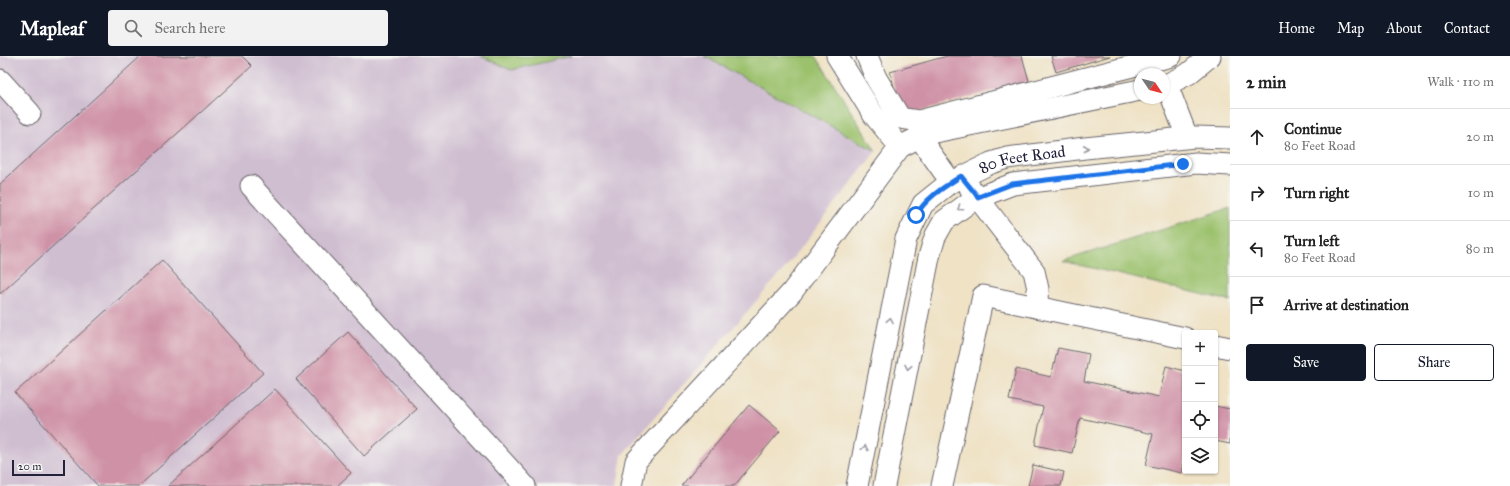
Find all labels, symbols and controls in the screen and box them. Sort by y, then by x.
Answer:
search box [108,10,388,46]
text: Mapleaf [20,17,84,40]
icon: search [122,17,144,39]
text: Search here [154,19,225,37]
text: Home [1278,20,1315,37]
text: Map [1337,20,1364,37]
text: About [1386,20,1422,37]
text: Contact [1444,20,1490,37]
north arrow [1134,68,1170,104]
text: 2 min [1246,72,1286,93]
text: Walk · 110 m [1427,74,1494,90]
text: Continue [1284,120,1342,138]
icon: ahead [1246,126,1268,148]
text: 20 m [1466,129,1494,145]
text: 80 Feet Road [1284,138,1355,154]
street label: 80 Feet Road [976,141,1066,177]
one-way arrow [1083,144,1089,153]
route end [1174,155,1192,173]
icon: right [1246,182,1268,204]
text: Turn right [1284,184,1349,202]
text: 10 m [1468,185,1494,201]
one-way arrow [957,203,964,211]
route start [907,206,925,224]
text: Turn left [1284,232,1340,250]
icon: left [1246,238,1268,260]
text: 80 m [1466,241,1494,257]
text: 80 Feet Road [1284,250,1355,266]
icon: arrive [1246,294,1268,316]
text: Arrive at destination [1284,296,1409,314]
one-way arrow [886,317,894,323]
map controls [1182,330,1218,474]
button: + [1182,330,1218,366]
button: Save [1246,344,1366,381]
button: Share [1374,344,1494,381]
one-way arrow [904,364,913,370]
button: − [1182,366,1218,402]
button: locate [1182,402,1218,438]
button: layers [1182,438,1218,474]
one-way arrow [860,445,868,451]
scale bar [12,458,65,477]
text: 20 m [18,460,41,473]

